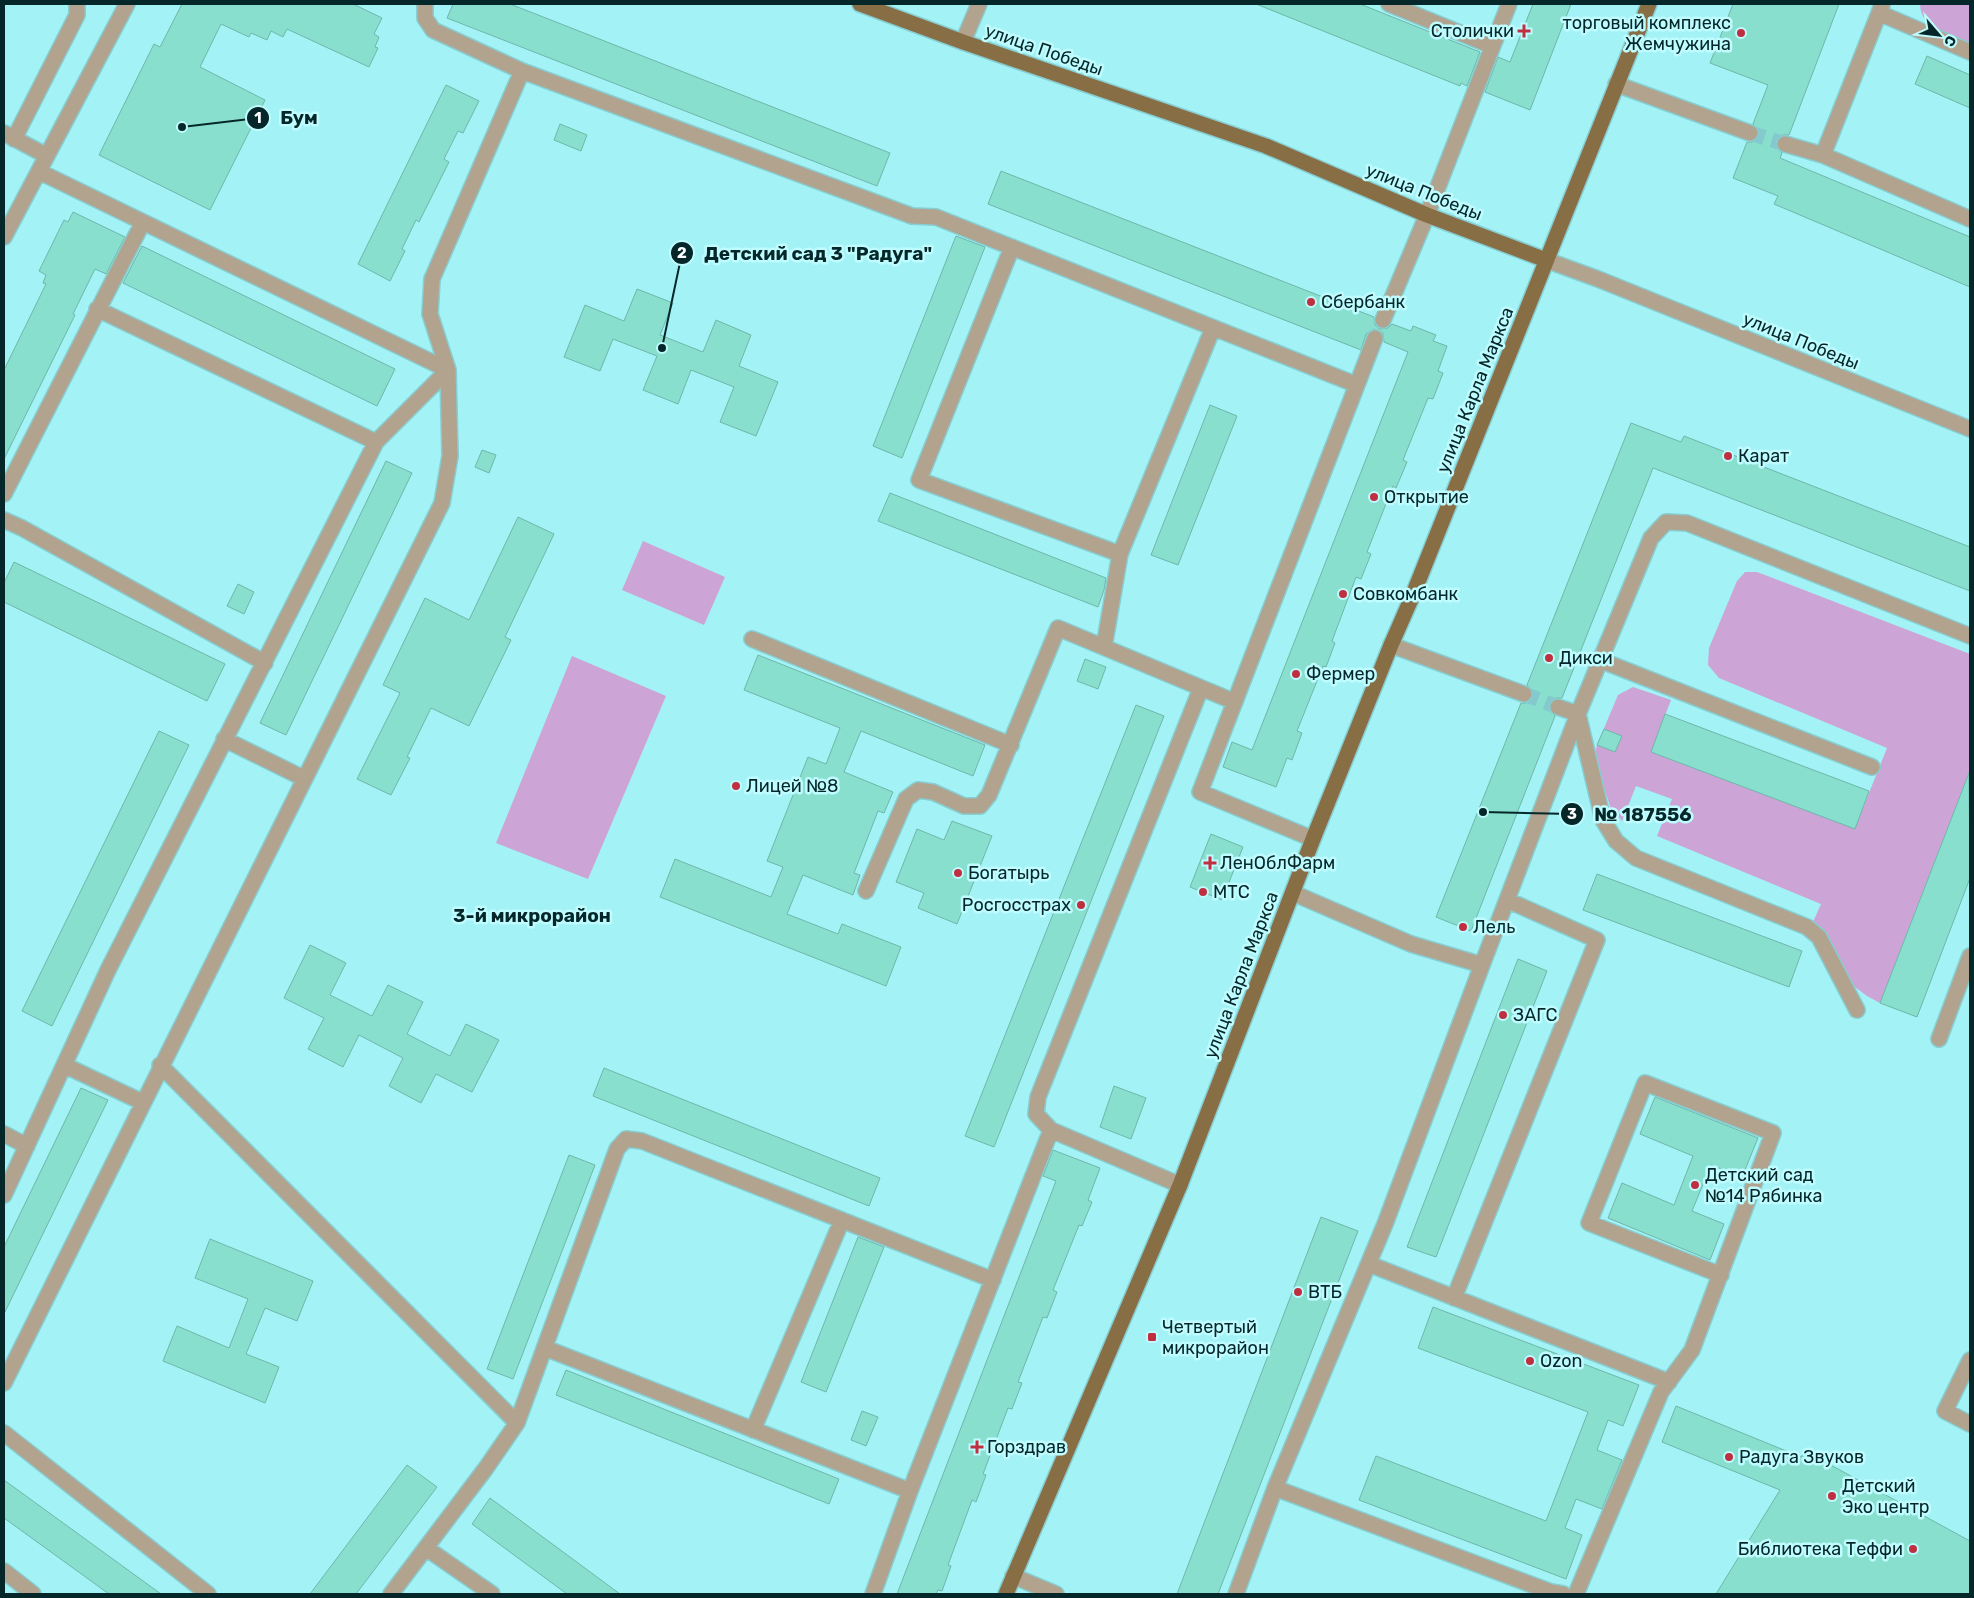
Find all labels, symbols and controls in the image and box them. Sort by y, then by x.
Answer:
north arrow [1914,10,1964,60]
place label: торговый комплекс Жемчужина [1562,12,1731,55]
street label: улица Победы [982,20,1106,80]
place label: Столички [1431,20,1514,42]
marker: Столички [1518,25,1530,37]
marker: торговый комплекс Жемчужина [1735,27,1747,39]
text: С [1940,33,1960,49]
callout: Бум [246,101,328,135]
text: Бум [280,106,318,129]
text: 1 [254,109,262,127]
street label: улица Победы [1363,159,1485,225]
callout: Детский сад 3 "Радуга" [669,236,942,270]
text: Детский сад 3 "Радуга" [704,242,932,265]
text: 2 [677,244,687,262]
place label: Сбербанк [1321,291,1406,313]
marker: Сбербанк [1305,296,1317,308]
street label: улица Карла Маркса [1432,304,1518,476]
street label: улица Победы [1740,308,1862,374]
place label: Карат [1738,445,1789,467]
marker: Карат [1722,450,1734,462]
place label: Открытие [1384,486,1469,508]
marker: Открытие [1368,491,1380,503]
place label: Совкомбанк [1353,583,1459,605]
marker: Совкомбанк [1337,588,1349,600]
place label: Дикси [1559,647,1613,669]
marker: Дикси [1543,652,1555,664]
place label: Фермер [1306,663,1375,685]
marker: Фермер [1290,668,1302,680]
place label: Лицей №8 [746,775,839,797]
marker: Лицей №8 [730,780,742,792]
callout: № 187556 [1560,797,1702,831]
text: № 187556 [1594,803,1692,826]
text: 3 [1567,805,1577,823]
place label: ЛенОблФарм [1220,852,1335,874]
marker: ЛенОблФарм [1204,857,1216,869]
place label: Богатырь [968,862,1049,884]
marker: Богатырь [952,867,964,879]
place label: МТС [1213,881,1250,903]
marker: МТС [1197,886,1209,898]
street label: улица Карла Маркса [1199,888,1283,1062]
place label: Росгосстрах [962,894,1071,916]
marker: Росгосстрах [1075,899,1087,911]
district label: 3-й микрорайон [453,904,611,927]
place label: Лель [1473,916,1515,938]
marker: Лель [1457,921,1469,933]
place label: ЗАГС [1513,1004,1557,1026]
marker: ЗАГС [1497,1009,1509,1021]
place label: Детский сад №14 Рябинка [1705,1164,1822,1207]
marker: Детский сад №14 Рябинка [1689,1179,1701,1191]
place label: ВТБ [1308,1281,1342,1303]
marker: ВТБ [1292,1286,1304,1298]
place label: Четвертый микрорайон [1162,1316,1269,1359]
marker: Четвертый микрорайон [1146,1331,1158,1343]
place label: Ozon [1540,1350,1582,1372]
marker: Ozon [1524,1355,1536,1367]
place label: Горздрав [987,1436,1066,1458]
marker: Горздрав [971,1441,983,1453]
place label: Радуга Звуков [1739,1446,1864,1468]
marker: Радуга Звуков [1723,1451,1735,1463]
place label: Детский Эко центр [1842,1475,1930,1518]
marker: Детский Эко центр [1826,1490,1838,1502]
place label: Библиотека Теффи [1738,1538,1903,1560]
marker: Библиотека Теффи [1907,1543,1919,1555]

